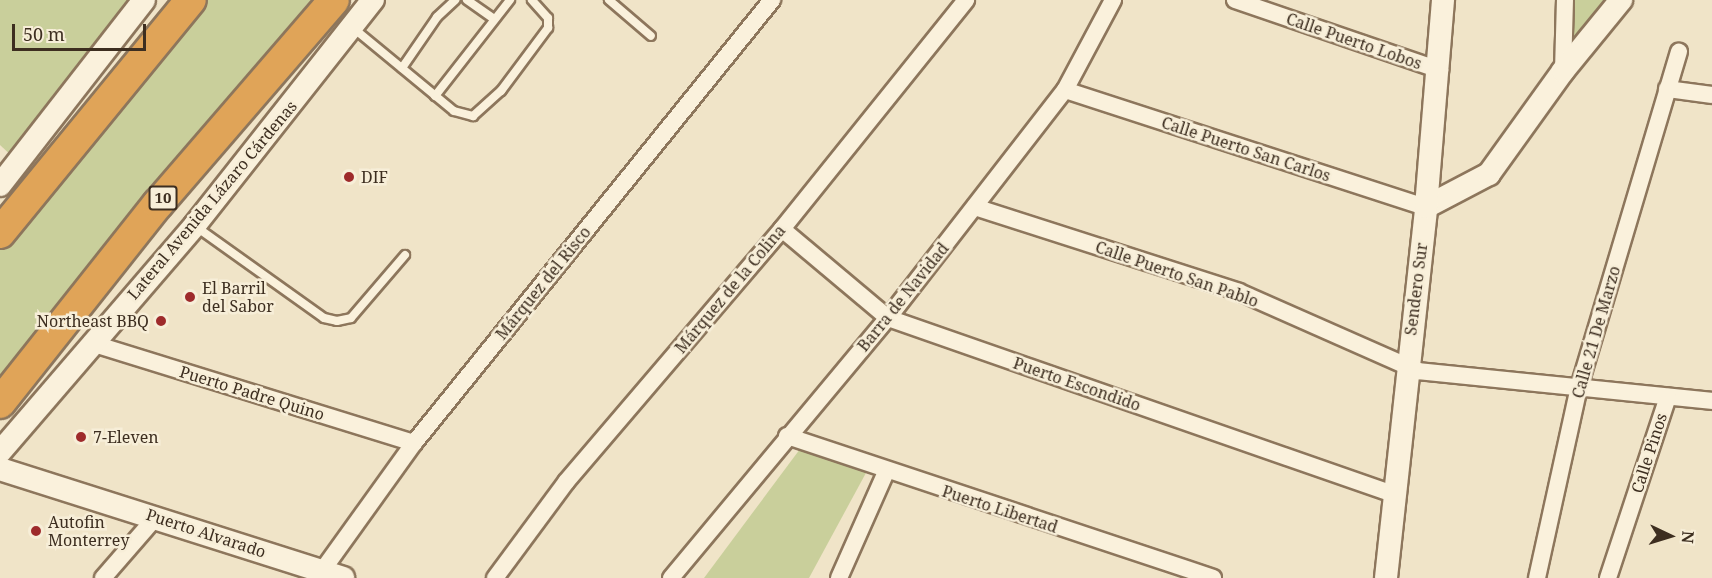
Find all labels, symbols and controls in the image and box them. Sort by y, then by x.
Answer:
street label: Calle Puerto Lobos [1284,9,1424,73]
scale bar [15,12,148,50]
text: 50 m [23,22,65,46]
street label: Lateral Avenida Lázaro Cárdenas [123,97,301,303]
street label: Calle Puerto San Carlos [1159,113,1333,185]
place label: DIF [361,167,388,187]
marker: DIF [342,170,356,184]
road number: 10 [148,186,178,210]
street label: Márquez de la Colina [671,221,789,357]
street label: Márquez del Risco [492,223,594,343]
street label: Calle Puerto San Pablo [1093,237,1261,311]
street label: Barra de Navidad [853,239,953,355]
street label: Sendero Sur [1401,242,1431,336]
street label: Calle 21 De Marzo [1568,264,1624,400]
place label: El Barril del Sabor [202,278,274,316]
marker: El Barril del Sabor [183,290,197,304]
place label: Northeast BBQ [37,311,149,331]
marker: Northeast BBQ [154,314,168,328]
street label: Puerto Escondido [1011,353,1143,415]
street label: Puerto Padre Quino [177,362,327,424]
street label: Calle Pinos [1627,411,1671,495]
place label: 7-Eleven [93,427,159,447]
marker: 7-Eleven [74,430,88,444]
street label: Puerto Libertad [940,481,1060,537]
street label: Puerto Alvarado [144,505,268,561]
north arrow [1640,506,1700,566]
place label: Autofin Monterrey [48,512,129,550]
marker: Autofin Monterrey [29,524,43,538]
text: N [1677,530,1699,544]

